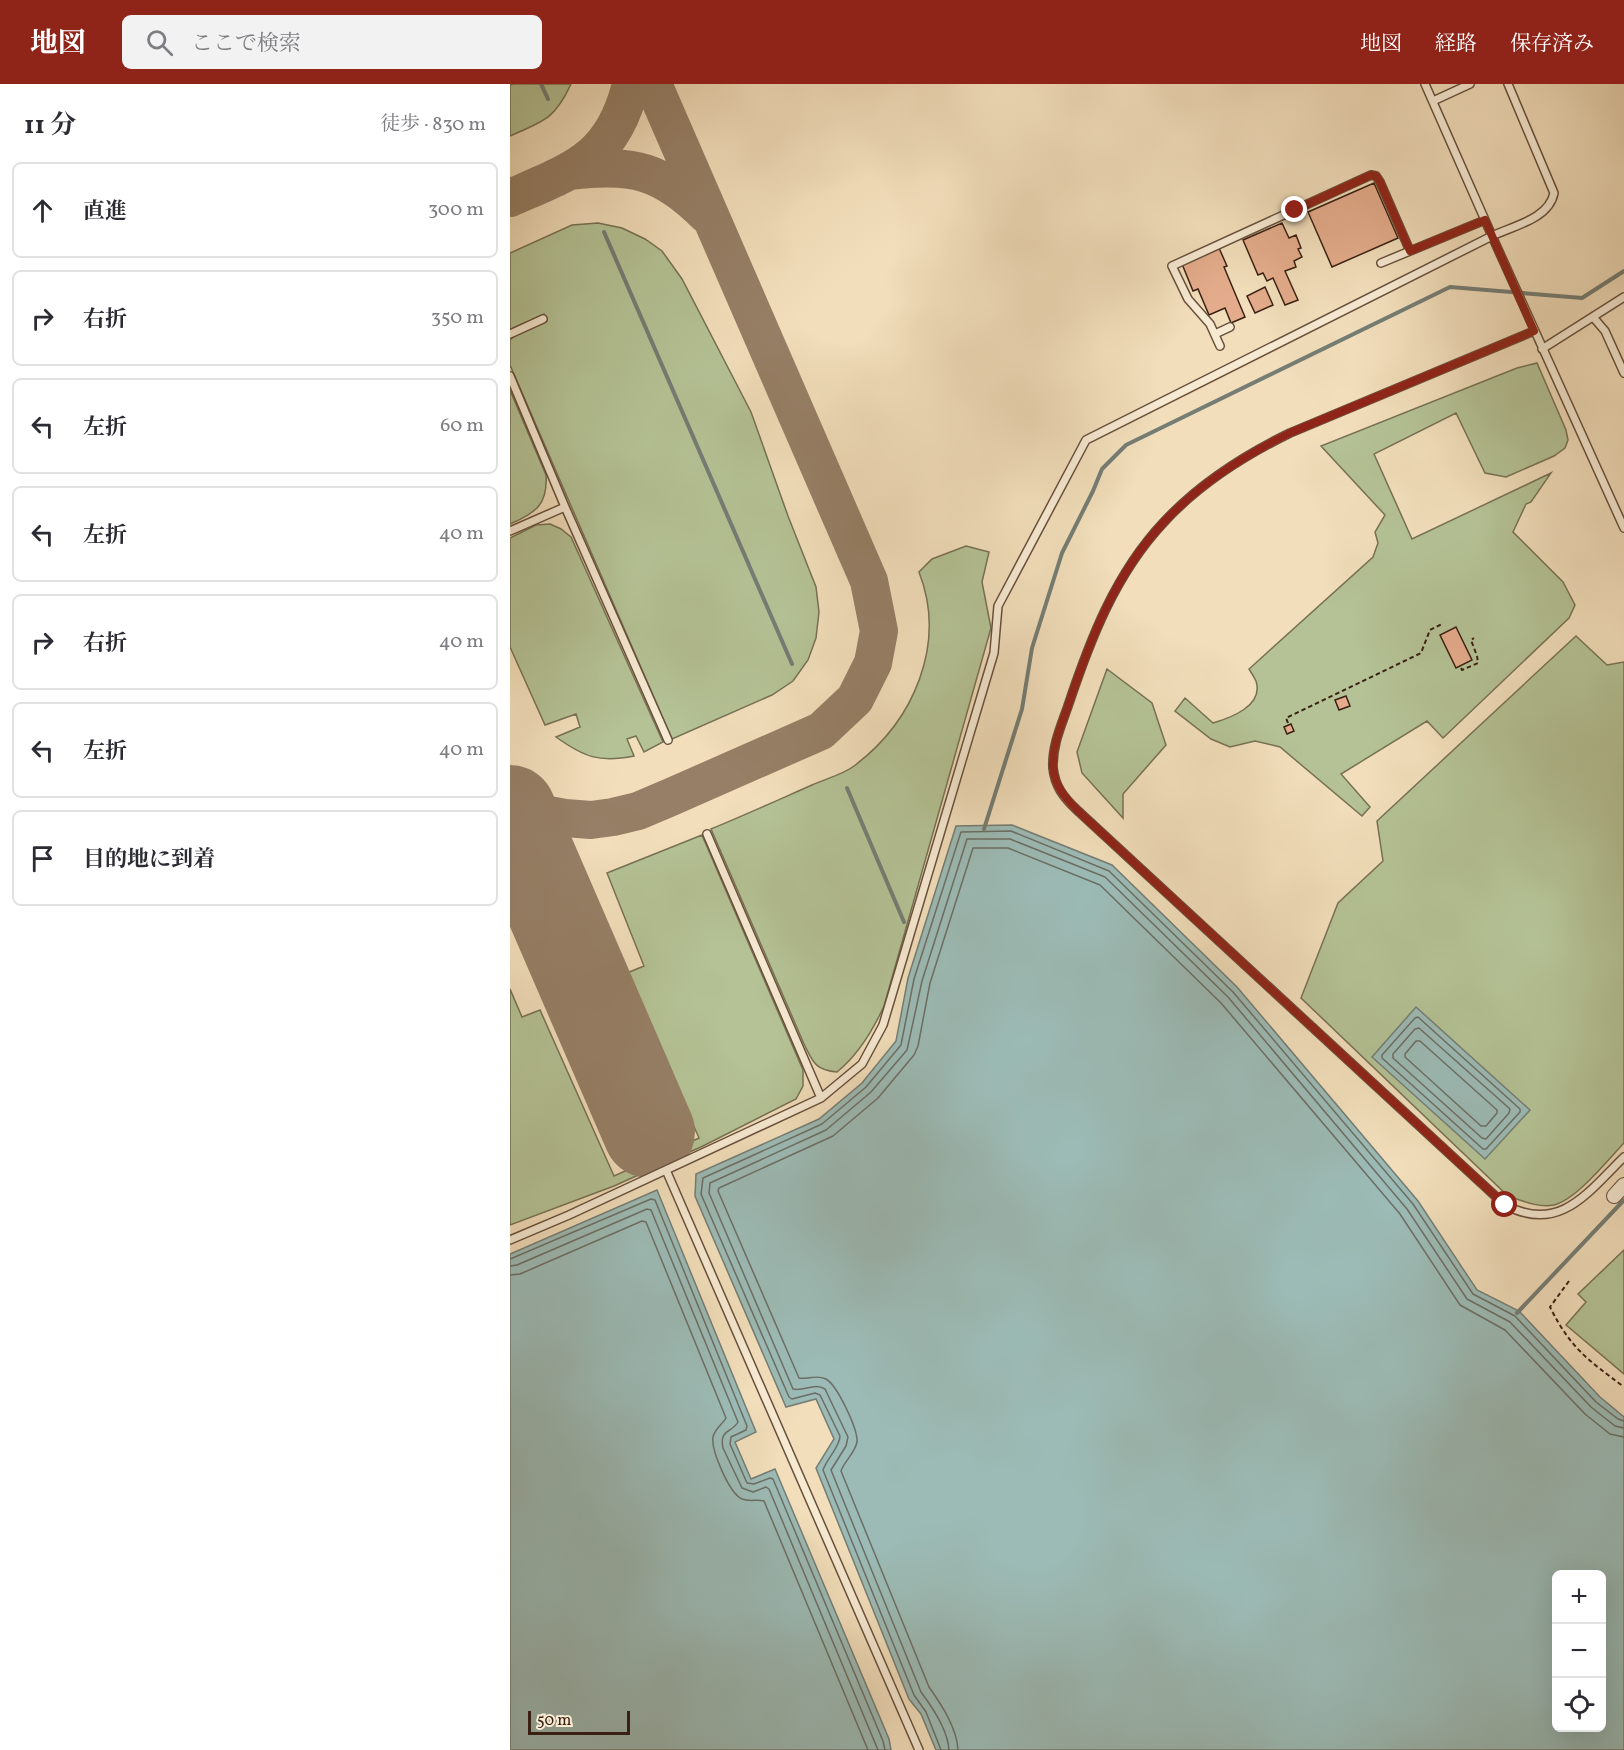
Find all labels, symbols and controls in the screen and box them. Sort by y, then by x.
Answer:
search box [122,15,542,69]
text: 地図 [30,25,86,64]
icon: search [143,26,176,59]
text: ここで検索 [191,29,301,60]
text: 地図 [1360,30,1402,59]
text: 経路 [1435,30,1477,59]
text: 保存済み [1510,30,1594,59]
text: 11 分 [24,108,76,144]
text: 徒歩 · 830 m [380,111,486,139]
icon: ahead [26,194,59,227]
text: 300 m [428,196,484,224]
route end [1281,196,1307,222]
text: 直進 [83,197,127,228]
icon: right [26,302,59,335]
text: 350 m [431,304,484,332]
text: 右折 [83,305,127,336]
icon: left [26,410,59,443]
text: 60 m [440,412,484,440]
text: 左折 [83,413,127,444]
icon: left [26,518,59,551]
text: 40 m [439,520,484,548]
text: 左折 [83,521,127,552]
icon: right [26,626,59,659]
text: 40 m [439,628,484,656]
text: 右折 [83,629,127,660]
icon: left [26,734,59,767]
text: 40 m [439,736,484,764]
text: 左折 [83,737,127,768]
icon: arrive [26,842,59,875]
text: 目的地に到着 [83,845,215,876]
route start [1491,1191,1517,1217]
map controls [1552,1570,1606,1732]
button: + [1552,1570,1606,1624]
button: − [1552,1624,1606,1678]
button: locate [1552,1678,1606,1732]
scale bar [528,1708,630,1736]
text: 50 m [537,1710,571,1732]

